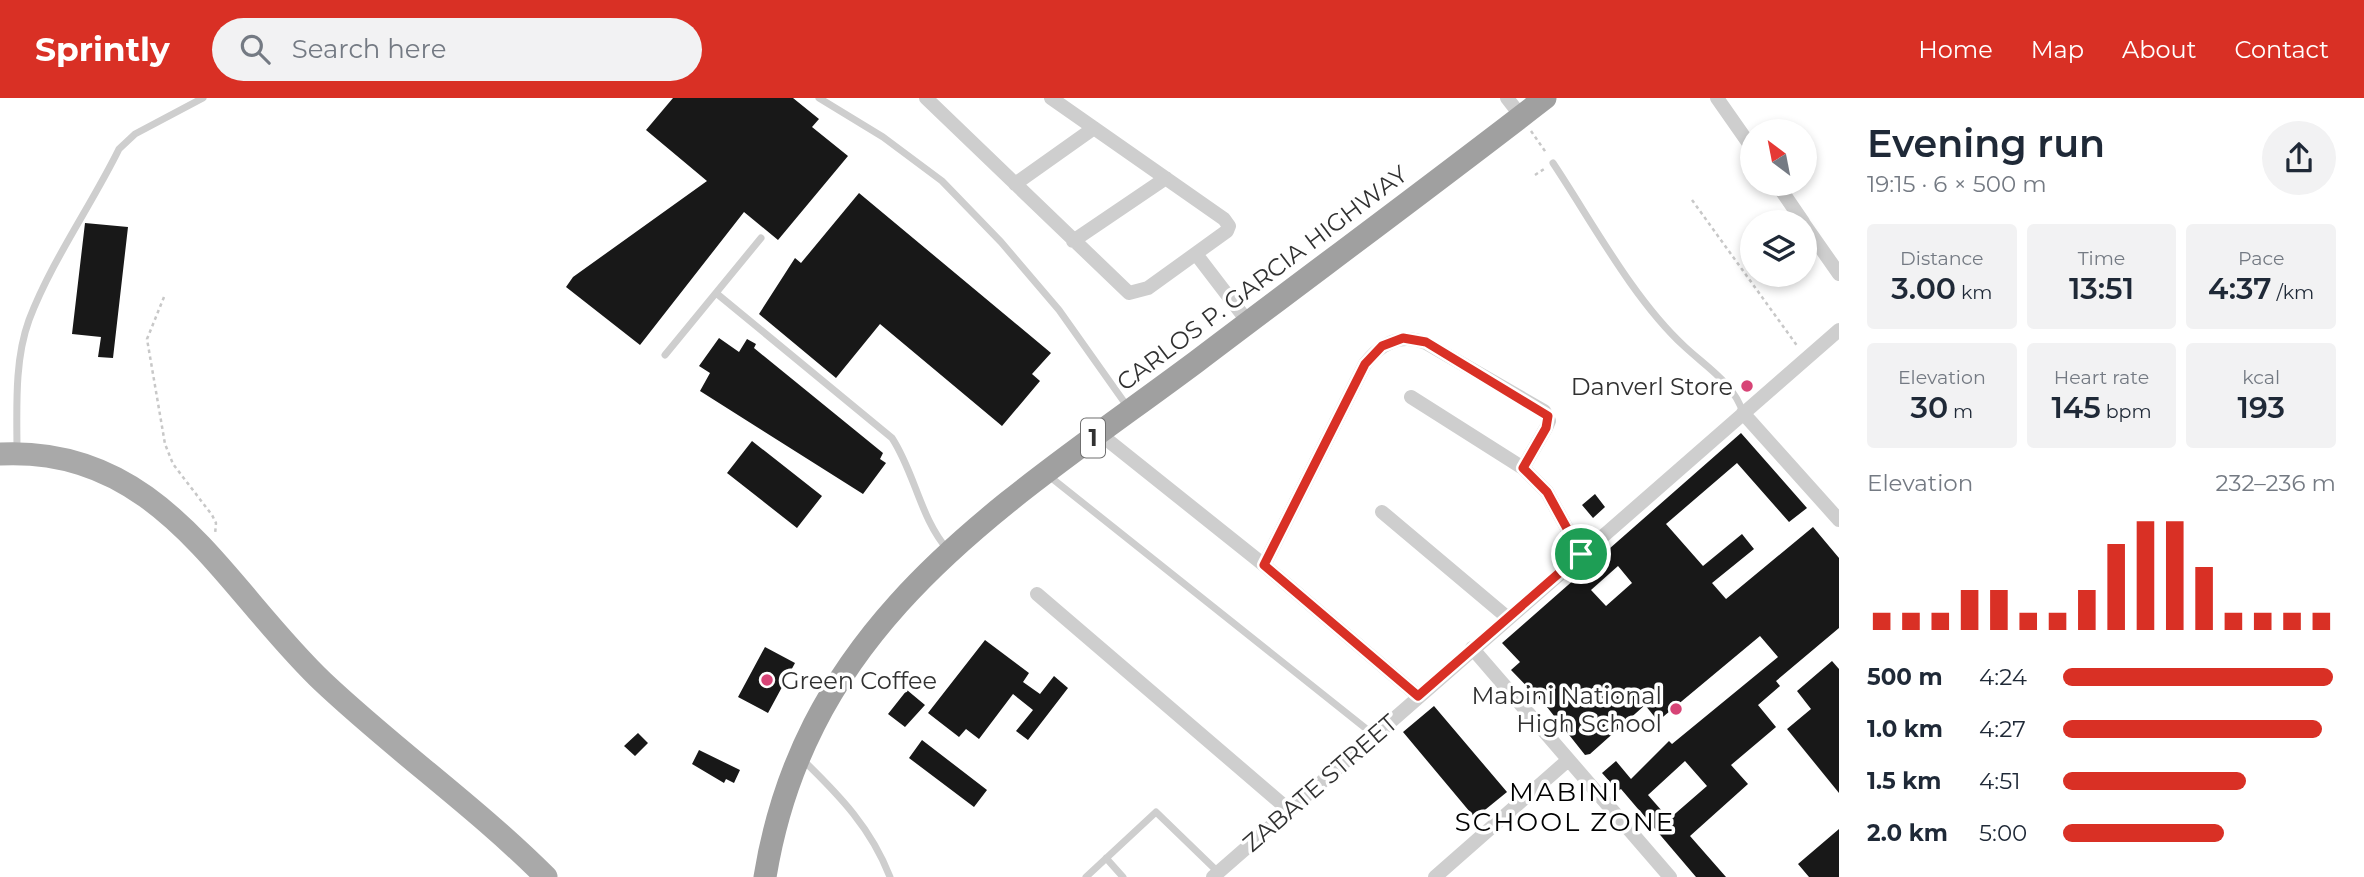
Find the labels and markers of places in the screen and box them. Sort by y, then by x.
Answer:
place label: Danverl Store [1571,372,1733,401]
marker: Danverl Store [1739,378,1755,394]
pin [1551,524,1611,584]
place label: Green Coffee [781,666,937,695]
marker: Green Coffee [759,672,775,688]
place label: Mabini National High School [1471,681,1662,738]
marker: Mabini National High School [1668,701,1684,717]

